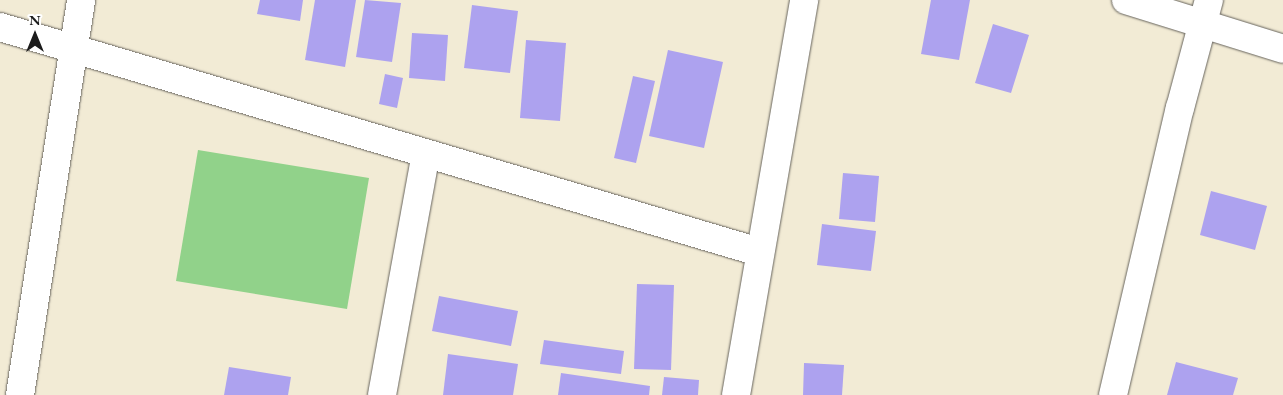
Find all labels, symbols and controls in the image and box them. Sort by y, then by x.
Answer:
north arrow [10,10,60,60]
text: N [29,11,41,29]

